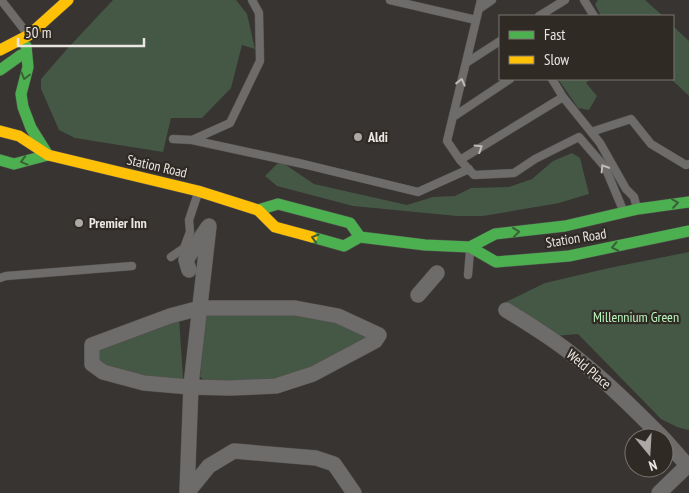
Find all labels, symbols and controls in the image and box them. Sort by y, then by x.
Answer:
scale bar [18,15,144,47]
legend [499,15,674,80]
text: 50 m [25,23,51,42]
text: Fast [544,25,565,44]
text: Slow [544,50,569,69]
one-way arrow [21,72,31,80]
one-way arrow [455,78,466,87]
place label: Aldi [367,128,388,146]
marker: Aldi [352,131,364,143]
one-way arrow [473,145,482,155]
street label: Station Road [125,150,189,182]
one-way arrow [20,155,29,166]
one-way arrow [600,164,610,173]
one-way arrow [671,199,680,209]
place label: Premier Inn [89,214,147,232]
marker: Premier Inn [73,217,85,229]
street label: Station Road [544,224,608,252]
one-way arrow [512,227,520,238]
one-way arrow [312,234,320,244]
one-way arrow [610,241,619,252]
park label: Millennium Green [593,308,679,326]
street label: Weld Place [563,345,615,393]
north arrow [624,428,674,478]
text: N [647,456,659,475]

